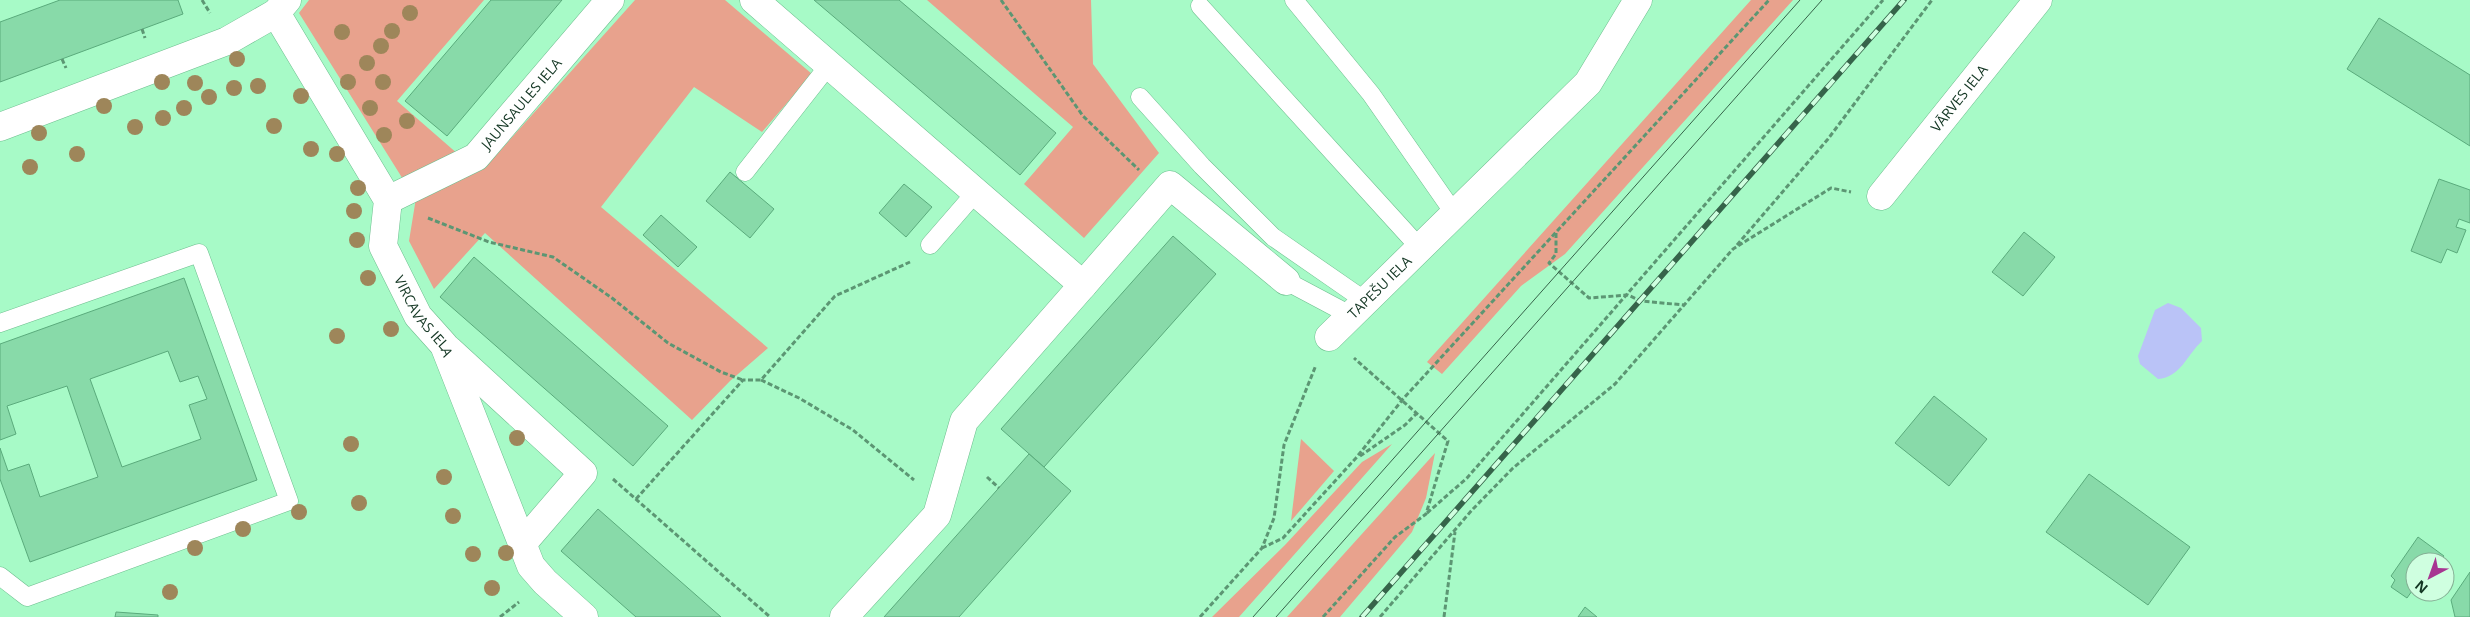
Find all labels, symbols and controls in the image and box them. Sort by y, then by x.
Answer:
street label: JAUNSAULES IELA [475,54,566,155]
street label: VĀRVES IELA [1926,60,1992,136]
street label: TAPEŠU IELA [1343,251,1415,322]
street label: VIRCAVAS IELA [390,272,458,360]
north arrow [2405,552,2455,602]
text: N [2411,576,2432,598]

